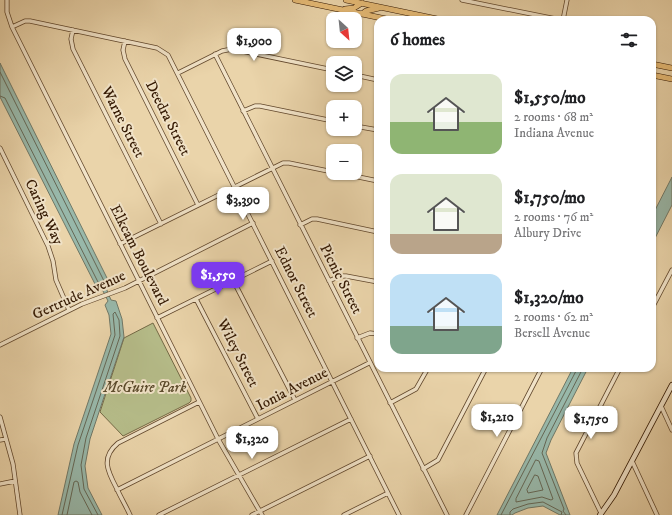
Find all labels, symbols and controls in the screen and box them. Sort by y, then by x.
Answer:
north arrow [326,12,362,48]
map controls [326,12,362,180]
pin: $1,900 [221,28,287,62]
text: 6 homes [390,29,445,51]
icon: filters [618,29,640,51]
text: $1,900 [236,33,272,49]
button: layers [326,56,362,92]
street label: Deedra Street [141,77,195,159]
street label: Warne Street [96,82,149,161]
text: $1,550/mo [514,87,586,109]
icon: home [422,90,470,138]
button: + [326,100,362,136]
text: 2 rooms · 68 m² [514,109,593,125]
text: Indiana Avenue [514,125,594,141]
button: − [326,144,362,180]
street label: Caring Way [21,176,68,249]
pin: $3,390 [210,187,276,221]
text: $1,750/mo [514,187,585,209]
icon: home [422,190,470,238]
text: $3,390 [226,192,260,208]
street label: Elkcam Boulevard [105,201,173,309]
text: 2 rooms · 76 m² [514,209,593,225]
text: Albury Drive [514,225,581,241]
street label: Picnic Street [315,241,367,317]
street label: Ednor Street [270,243,322,321]
pin: $1,550 [185,262,251,296]
street label: Gertrude Avenue [29,266,129,324]
text: $1,550 [200,267,236,283]
text: $1,320/mo [514,287,584,309]
icon: home [422,290,470,338]
text: 2 rooms · 62 m² [514,309,593,325]
street label: Wiley Street [212,315,263,390]
text: Bersell Avenue [514,325,590,341]
street label: Ionia Avenue [253,363,331,415]
park label: McGuire Park [103,378,187,397]
pin: $1,210 [464,404,530,438]
pin: $1,750 [558,406,624,440]
text: $1,210 [480,409,514,425]
text: $1,750 [574,411,608,427]
pin: $1,320 [219,426,285,460]
text: $1,320 [235,431,269,447]

